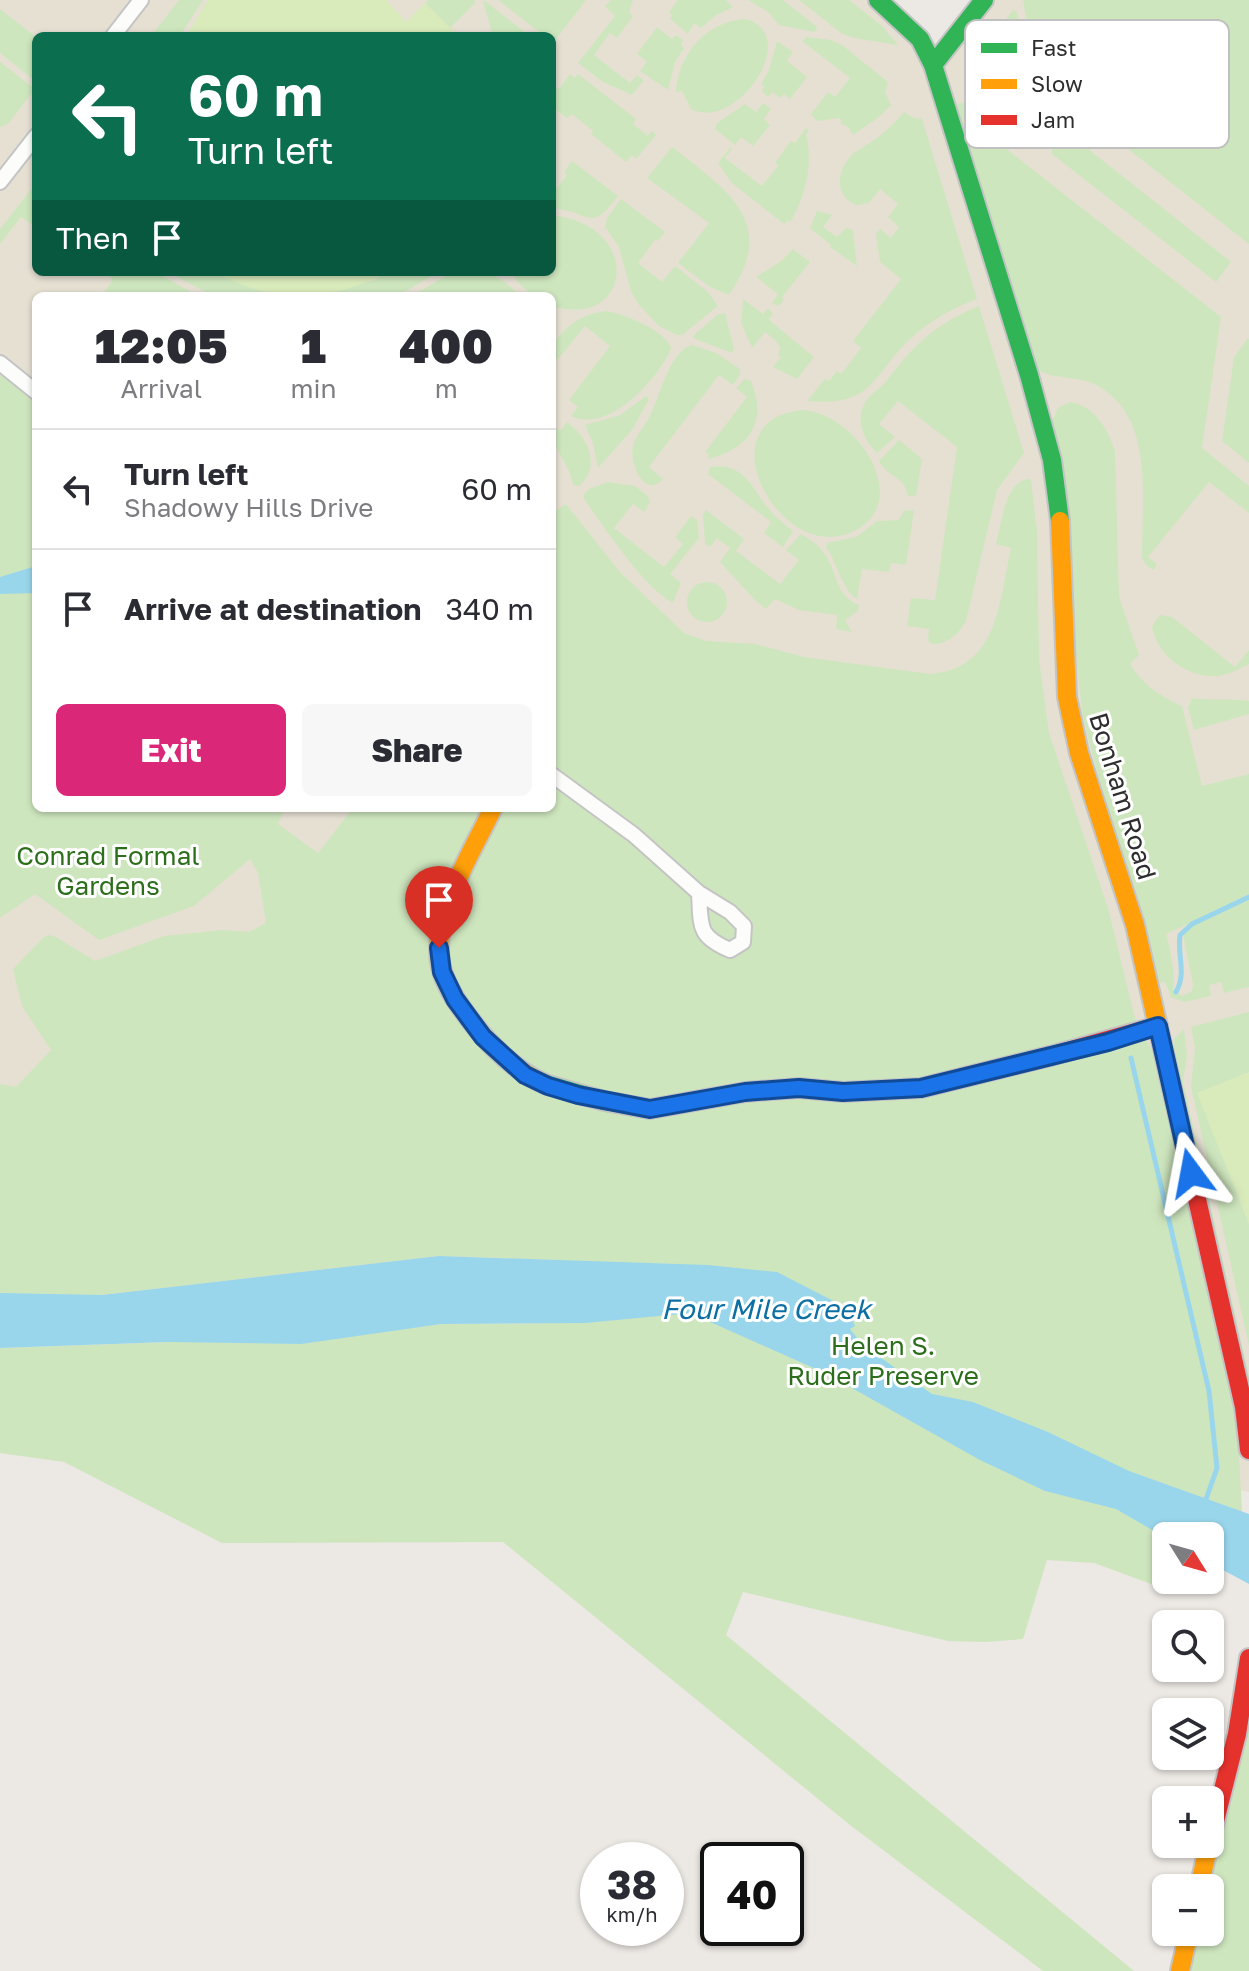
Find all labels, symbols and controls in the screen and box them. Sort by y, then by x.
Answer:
legend [965,20,1229,148]
text: Fast [1031,34,1077,61]
text: 60 m [188,61,323,128]
icon: left [56,64,160,168]
text: Slow [1031,70,1083,97]
text: Jam [1031,106,1075,133]
text: Turn left [188,129,334,172]
icon: arrive [145,216,189,260]
text: Then [56,220,129,256]
text: 12:05 [95,316,228,374]
text: 1 [301,316,326,374]
text: 400 [399,316,493,374]
text: Arrival [121,373,202,404]
text: min [291,373,337,404]
text: m [435,373,458,404]
text: Turn left [124,456,249,492]
icon: left [56,467,100,511]
text: 60 m [461,471,532,507]
text: Shadowy Hills Drive [124,492,373,523]
icon: arrive [56,587,100,631]
text: Arrive at destination [124,591,421,627]
text: 340 m [445,591,534,627]
button: Exit [56,704,286,796]
button: Share [302,704,532,796]
street label: Bonham Road [1083,709,1163,883]
park label: Conrad Formal Gardens [16,840,200,901]
pin [405,866,473,948]
icon: arrive [417,878,461,922]
position arrow [1149,1131,1233,1215]
water label: Four Mile Creek [661,1292,874,1325]
park label: Helen S. Ruder Preserve [787,1330,979,1391]
north arrow [1152,1522,1224,1594]
map controls [1152,1522,1224,1946]
button: search [1152,1610,1224,1682]
button: layers [1152,1698,1224,1770]
button: + [1152,1786,1224,1858]
speed limit sign: 40 [700,1842,804,1946]
text: 38 [607,1860,657,1908]
button: − [1152,1874,1224,1946]
text: km/h [607,1902,657,1926]

